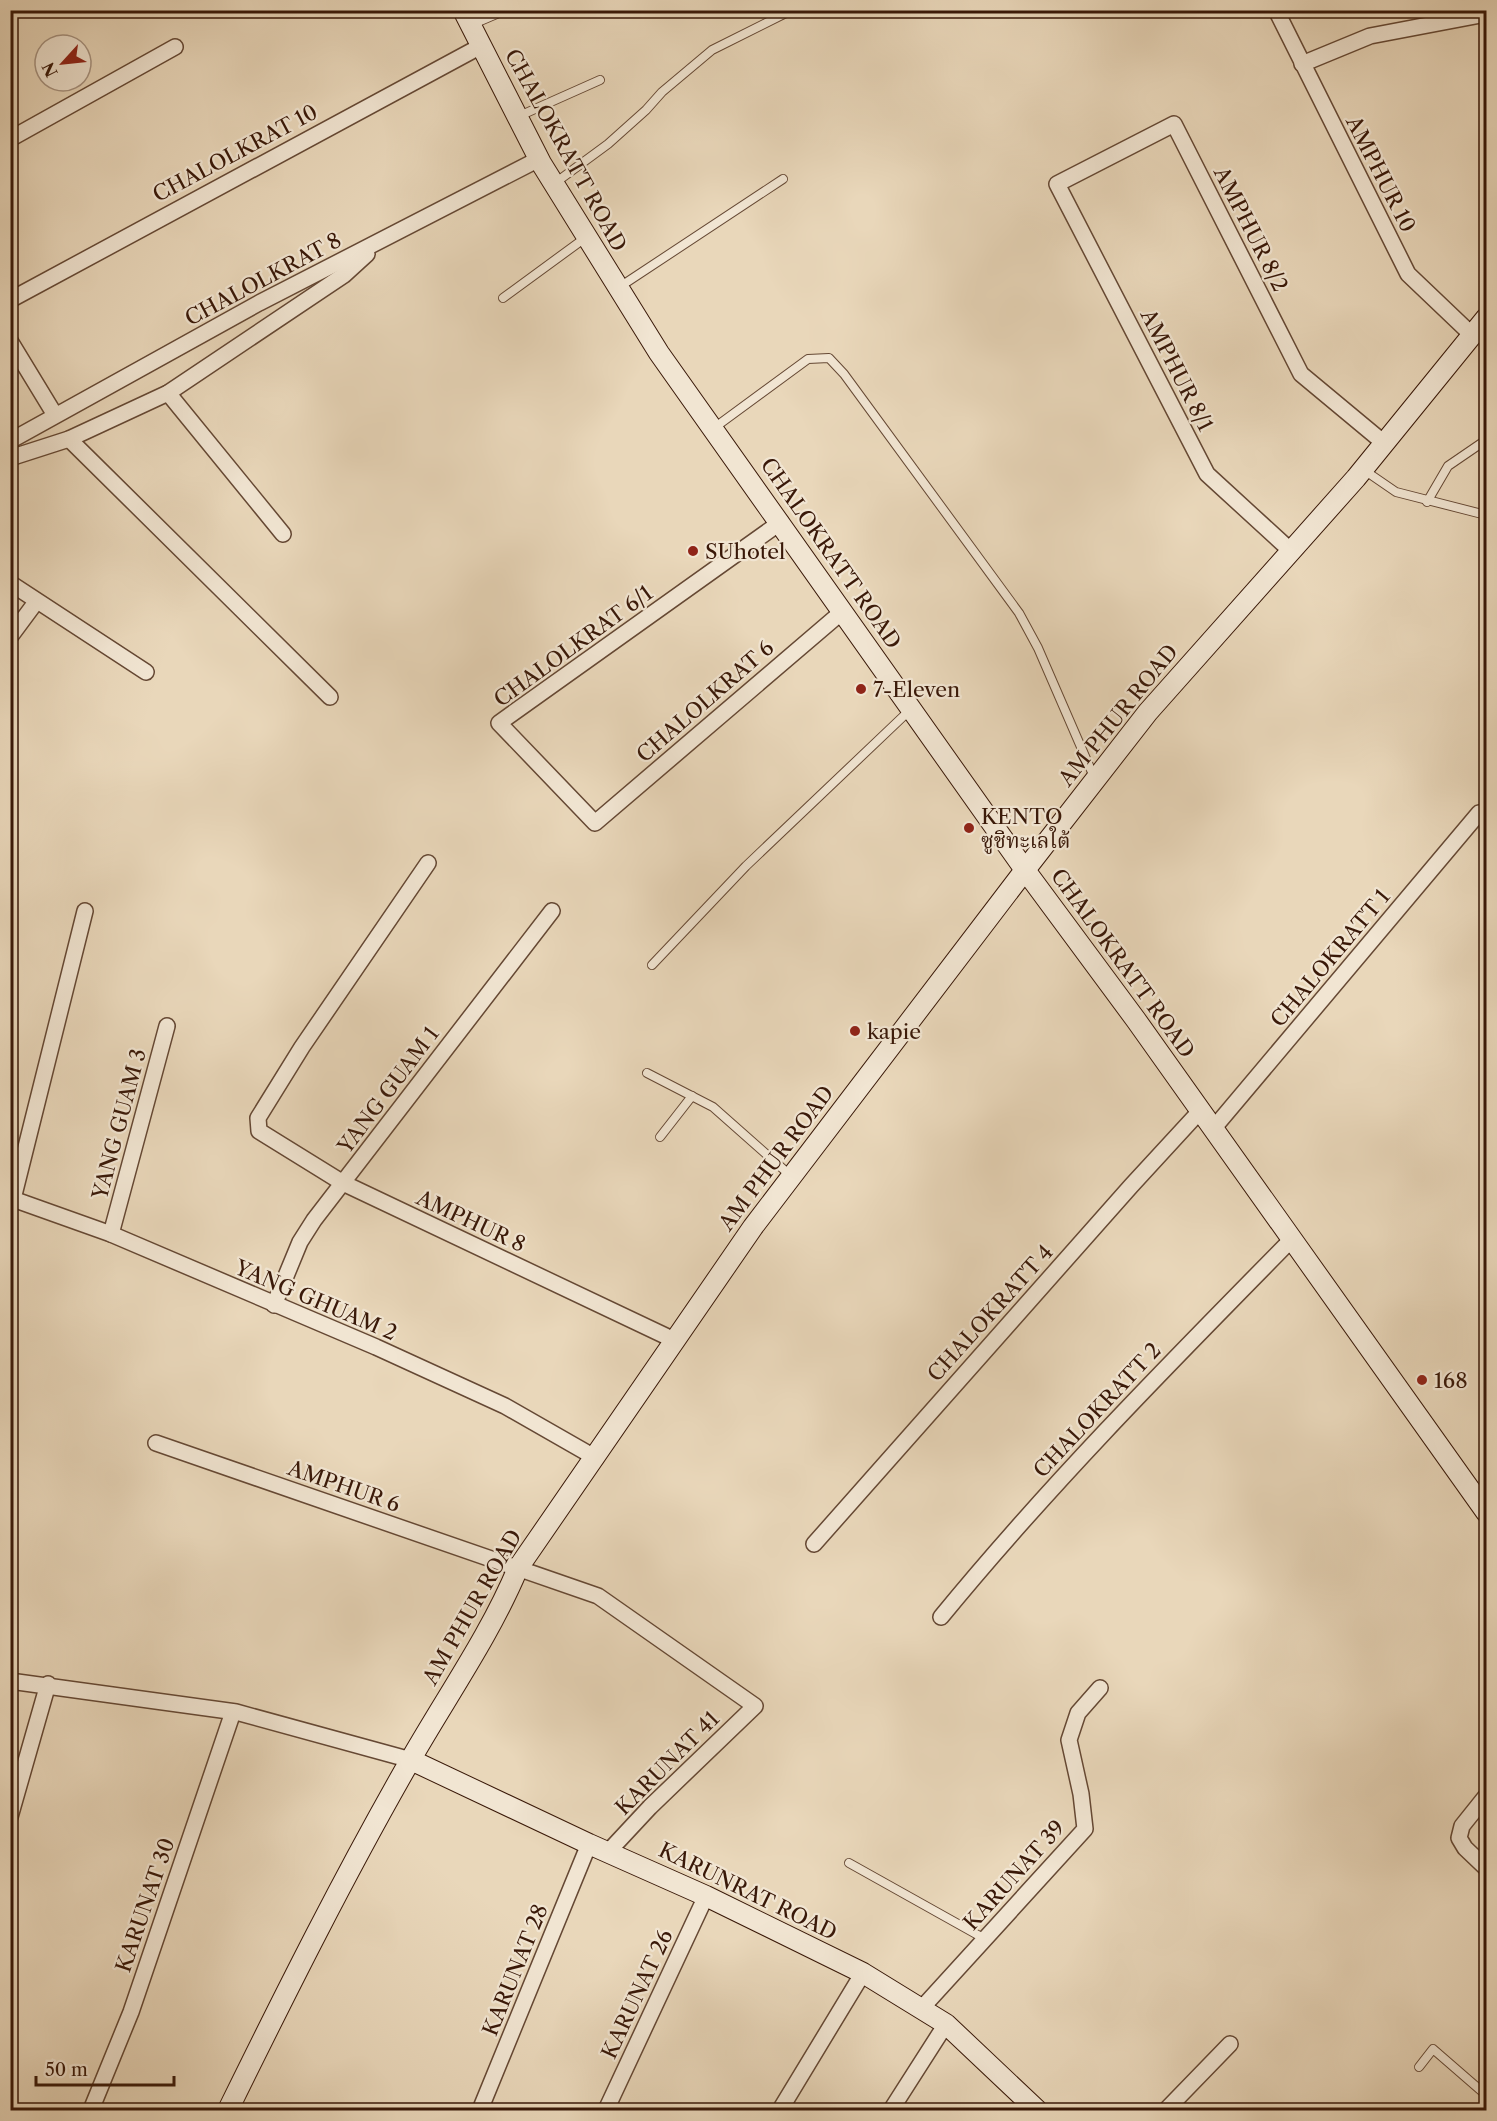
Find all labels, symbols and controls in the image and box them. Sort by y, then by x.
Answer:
north arrow [33,33,93,93]
street label: CHALOKRATT ROAD [500,44,632,256]
text: N [38,59,62,81]
street label: CHALOLKRAT 10 [148,99,322,207]
street label: AMPHUR 10 [1341,111,1421,236]
street label: AMPHUR 8/2 [1208,162,1293,296]
street label: CHALOLKRAT 8 [181,227,345,331]
street label: AMPHUR 8/1 [1135,304,1219,435]
street label: CHALOKRATT ROAD [756,453,906,653]
place label: SUhotel [705,539,785,564]
marker: SUhotel [686,544,700,558]
street label: CHALOLKRAT 6/1 [489,580,657,712]
street label: CHALOLKRAT 6 [631,635,779,767]
street label: AM PHUR ROAD [1053,639,1183,792]
place label: 7-Eleven [873,677,960,702]
marker: 7-Eleven [854,682,868,696]
place label: KENTO ซูชิทะเลใต้ [981,804,1070,854]
marker: KENTO ซูชิทะเลใต้ [962,821,976,835]
street label: CHALOKRATT ROAD [1046,864,1200,1062]
street label: CHALOKRATT 1 [1265,884,1395,1032]
place label: kapie [867,1019,921,1044]
street label: YANG GUAM 1 [332,1022,444,1159]
marker: kapie [848,1024,862,1038]
street label: YANG GUAM 3 [87,1046,151,1203]
street label: AM PHUR ROAD [713,1081,839,1236]
street label: AMPHUR 8 [412,1184,529,1257]
street label: CHALOKRATT 4 [922,1240,1058,1386]
street label: YANG GHUAM 2 [230,1254,401,1345]
street label: CHALOKRATT 2 [1028,1337,1166,1483]
place label: 168 [1434,1368,1468,1393]
marker: 168 [1415,1373,1429,1387]
street label: AMPHUR 6 [284,1455,403,1517]
street label: AM PHUR ROAD [417,1525,527,1690]
street label: KARUNAT 41 [610,1706,724,1820]
street label: KARUNAT 39 [958,1815,1070,1935]
street label: KARUNAT 30 [110,1835,180,1975]
street label: KARUNRAT ROAD [655,1837,841,1945]
street label: KARUNAT 28 [477,1901,553,2039]
street label: KARUNAT 26 [596,1925,678,2063]
scale bar [36,2049,174,2087]
text: 50 m [45,2059,88,2081]

